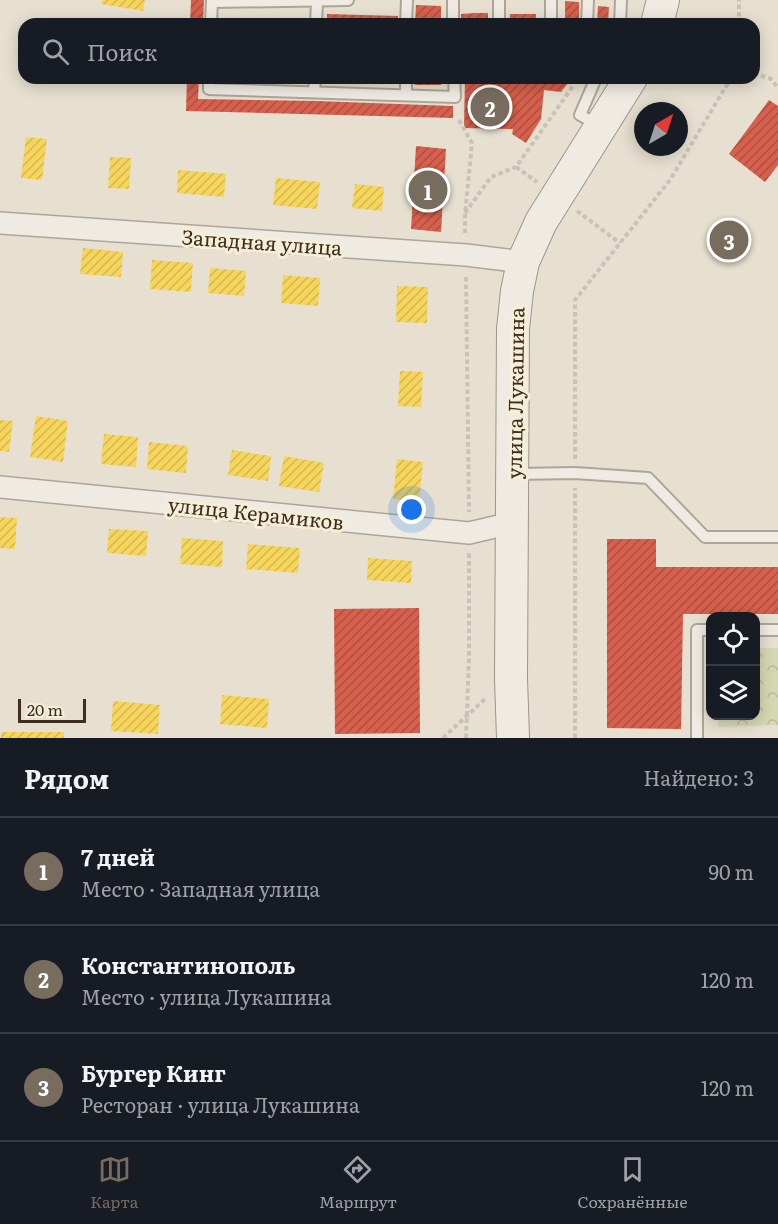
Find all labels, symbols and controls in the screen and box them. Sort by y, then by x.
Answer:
search box [18,18,760,84]
icon: search [39,35,72,68]
text: Поиск [87,35,157,68]
pin: 2 [470,84,510,130]
north arrow [634,102,688,156]
pin: 1 [408,168,448,213]
pin: 3 [710,218,748,262]
street label: Западная улица [181,220,343,262]
street label: улица Лукашина [498,306,531,479]
street label: улица Керамиков [167,488,345,536]
your location [397,495,426,524]
map controls [706,612,760,720]
button: locate [706,612,760,666]
button: layers [706,666,760,720]
scale bar [18,696,86,724]
text: 20 m [27,697,63,721]
text: Рядом [24,758,109,797]
text: Найдено: 3 [644,762,754,792]
text: 7 дней [81,840,155,873]
text: 1 [39,856,48,886]
text: 90 m [709,856,754,886]
text: Место · Западная улица [81,873,320,903]
text: Константинополь [81,948,296,981]
text: 2 [38,964,49,994]
text: 120 m [701,964,754,994]
text: Место · улица Лукашина [81,981,332,1011]
text: Бургер Кинг [81,1056,226,1089]
text: 3 [38,1072,49,1102]
text: 120 m [701,1072,754,1102]
text: Ресторан · улица Лукашина [81,1089,360,1119]
tab: Карта [90,1153,138,1213]
tab: Маршрут [319,1153,397,1213]
tab: Сохранённые [578,1153,688,1213]

